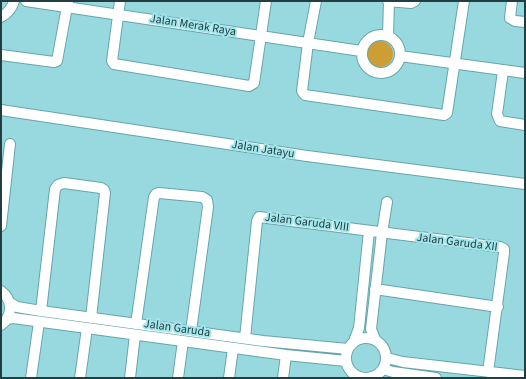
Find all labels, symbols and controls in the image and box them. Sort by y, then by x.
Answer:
street label: Jalan Merak Raya [149,12,237,40]
street label: Jalan Jatayu [231,138,295,162]
street label: Jalan Garuda VIII [264,211,350,235]
street label: Jalan Garuda XII [416,231,498,255]
street label: Jalan Garuda [143,317,211,341]

